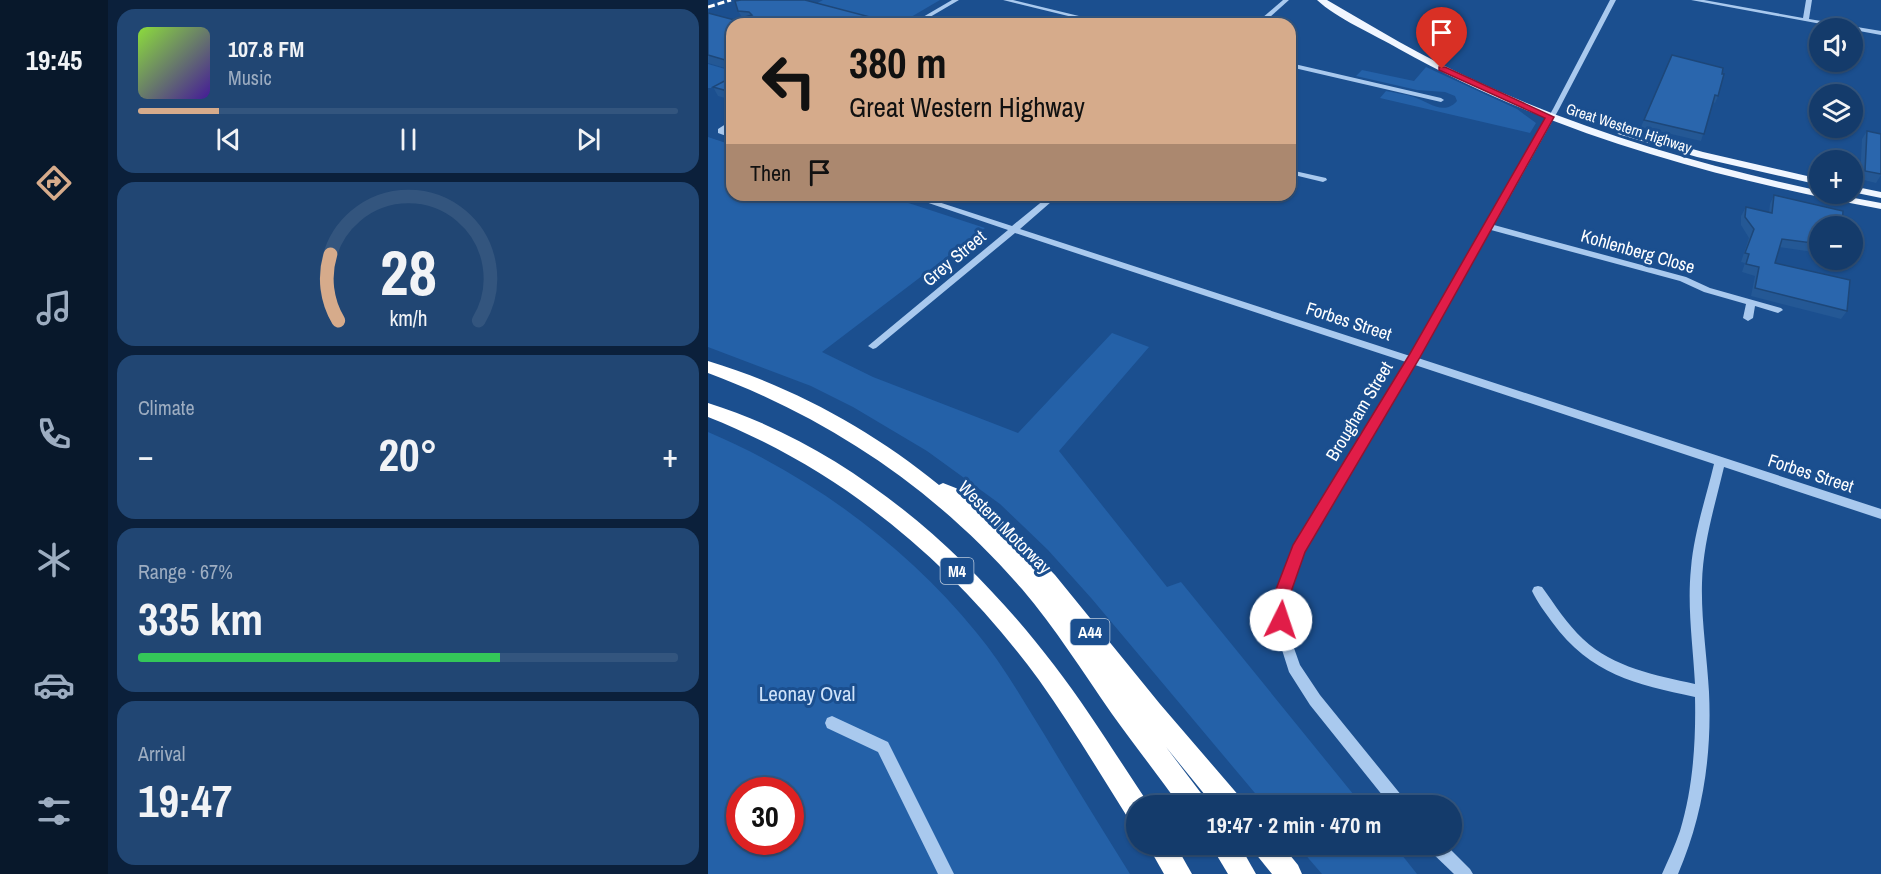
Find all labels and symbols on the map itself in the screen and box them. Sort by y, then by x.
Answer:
pin [1416,7,1467,69]
street label: Great Western Highway [1563,98,1695,158]
street label: Kohlenberg Close [1578,223,1698,279]
street label: Grey Street [917,224,991,292]
street label: Forbes Street [1303,295,1395,347]
street label: Brougham Street [1320,357,1398,465]
street label: Forbes Street [1765,447,1857,499]
street label: Western Motorway [953,475,1058,580]
road number: M4 [940,558,974,584]
position arrow [1249,588,1313,652]
road number: A44 [1070,619,1109,645]
park label: Leonay Oval [759,679,855,708]
speed limit sign: 30 [726,777,804,855]

